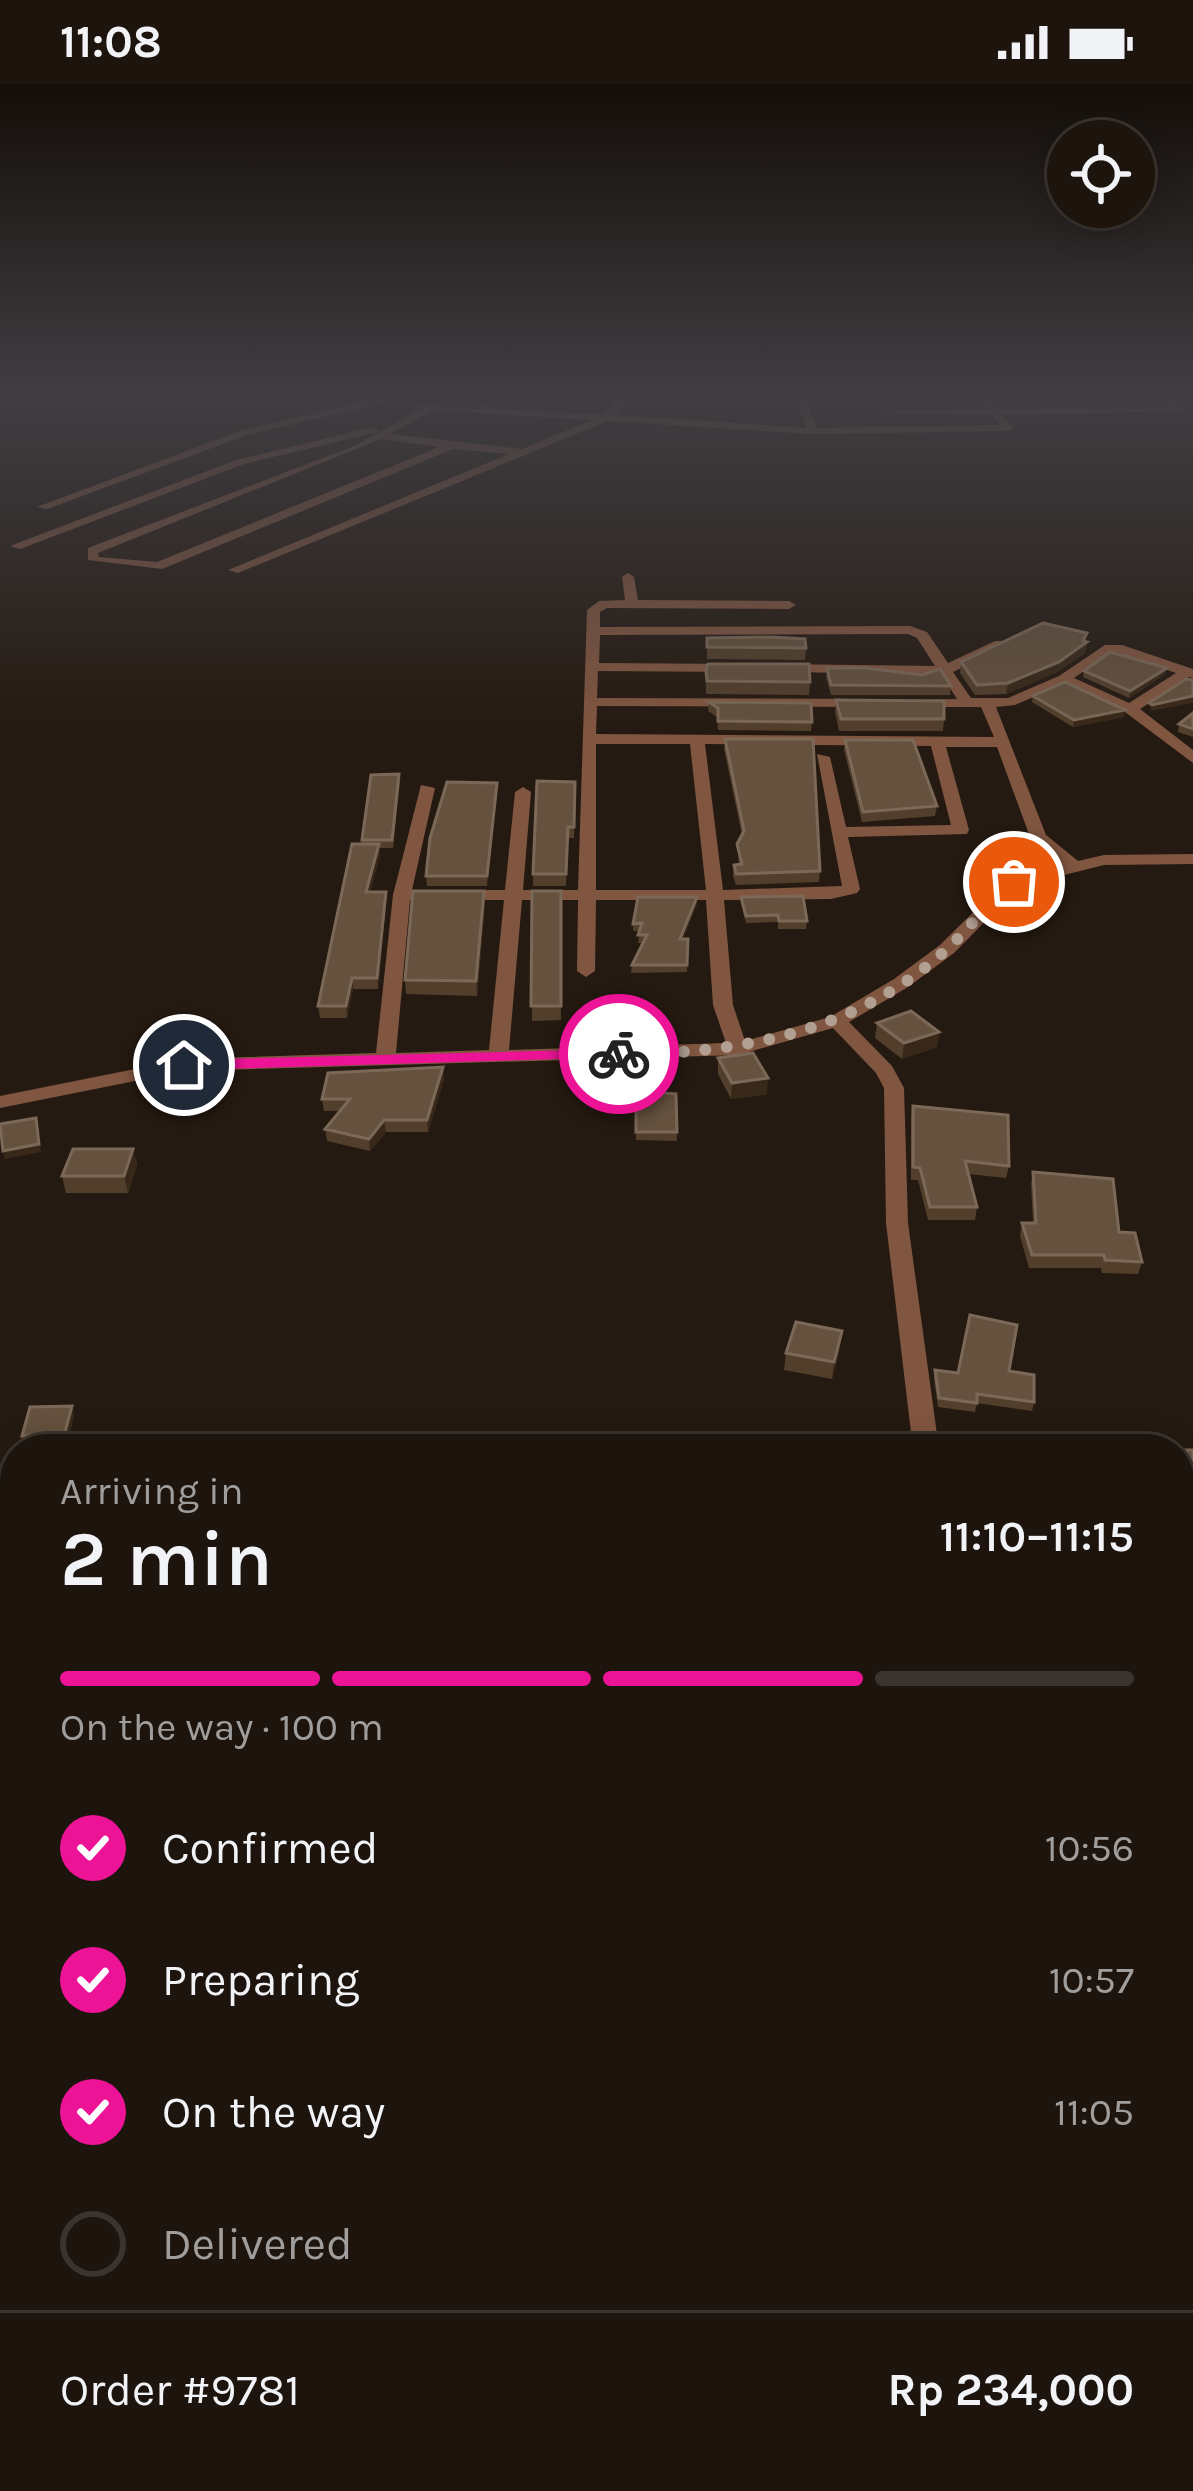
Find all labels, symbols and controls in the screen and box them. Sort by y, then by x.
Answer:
text: 11:08 [60,16,162,68]
map controls [1047,120,1155,228]
button: locate [1047,120,1155,228]
pin [963,831,1065,933]
icon: bag [981,849,1047,915]
courier [559,994,679,1114]
pin [133,1014,235,1116]
icon: bike [586,1021,652,1087]
icon: home [151,1032,217,1098]
text: Arriving in [60,1468,243,1514]
text: 11:10–11:15 [939,1510,1134,1562]
text: 2 min [60,1513,273,1605]
text: On the way · 100 m [60,1704,384,1750]
icon: check [60,1815,126,1881]
text: Confirmed [162,1822,378,1874]
text: 10:56 [1045,1825,1134,1871]
icon: check [60,1947,126,2013]
text: Preparing [162,1954,360,2006]
text: 10:57 [1049,1957,1134,2003]
icon: check [60,2079,126,2145]
text: On the way [162,2086,385,2138]
text: 11:05 [1054,2089,1134,2135]
text: Delivered [162,2218,353,2270]
text: Order #9781 [60,2364,300,2416]
text: Rp 234,000 [887,2364,1134,2416]

